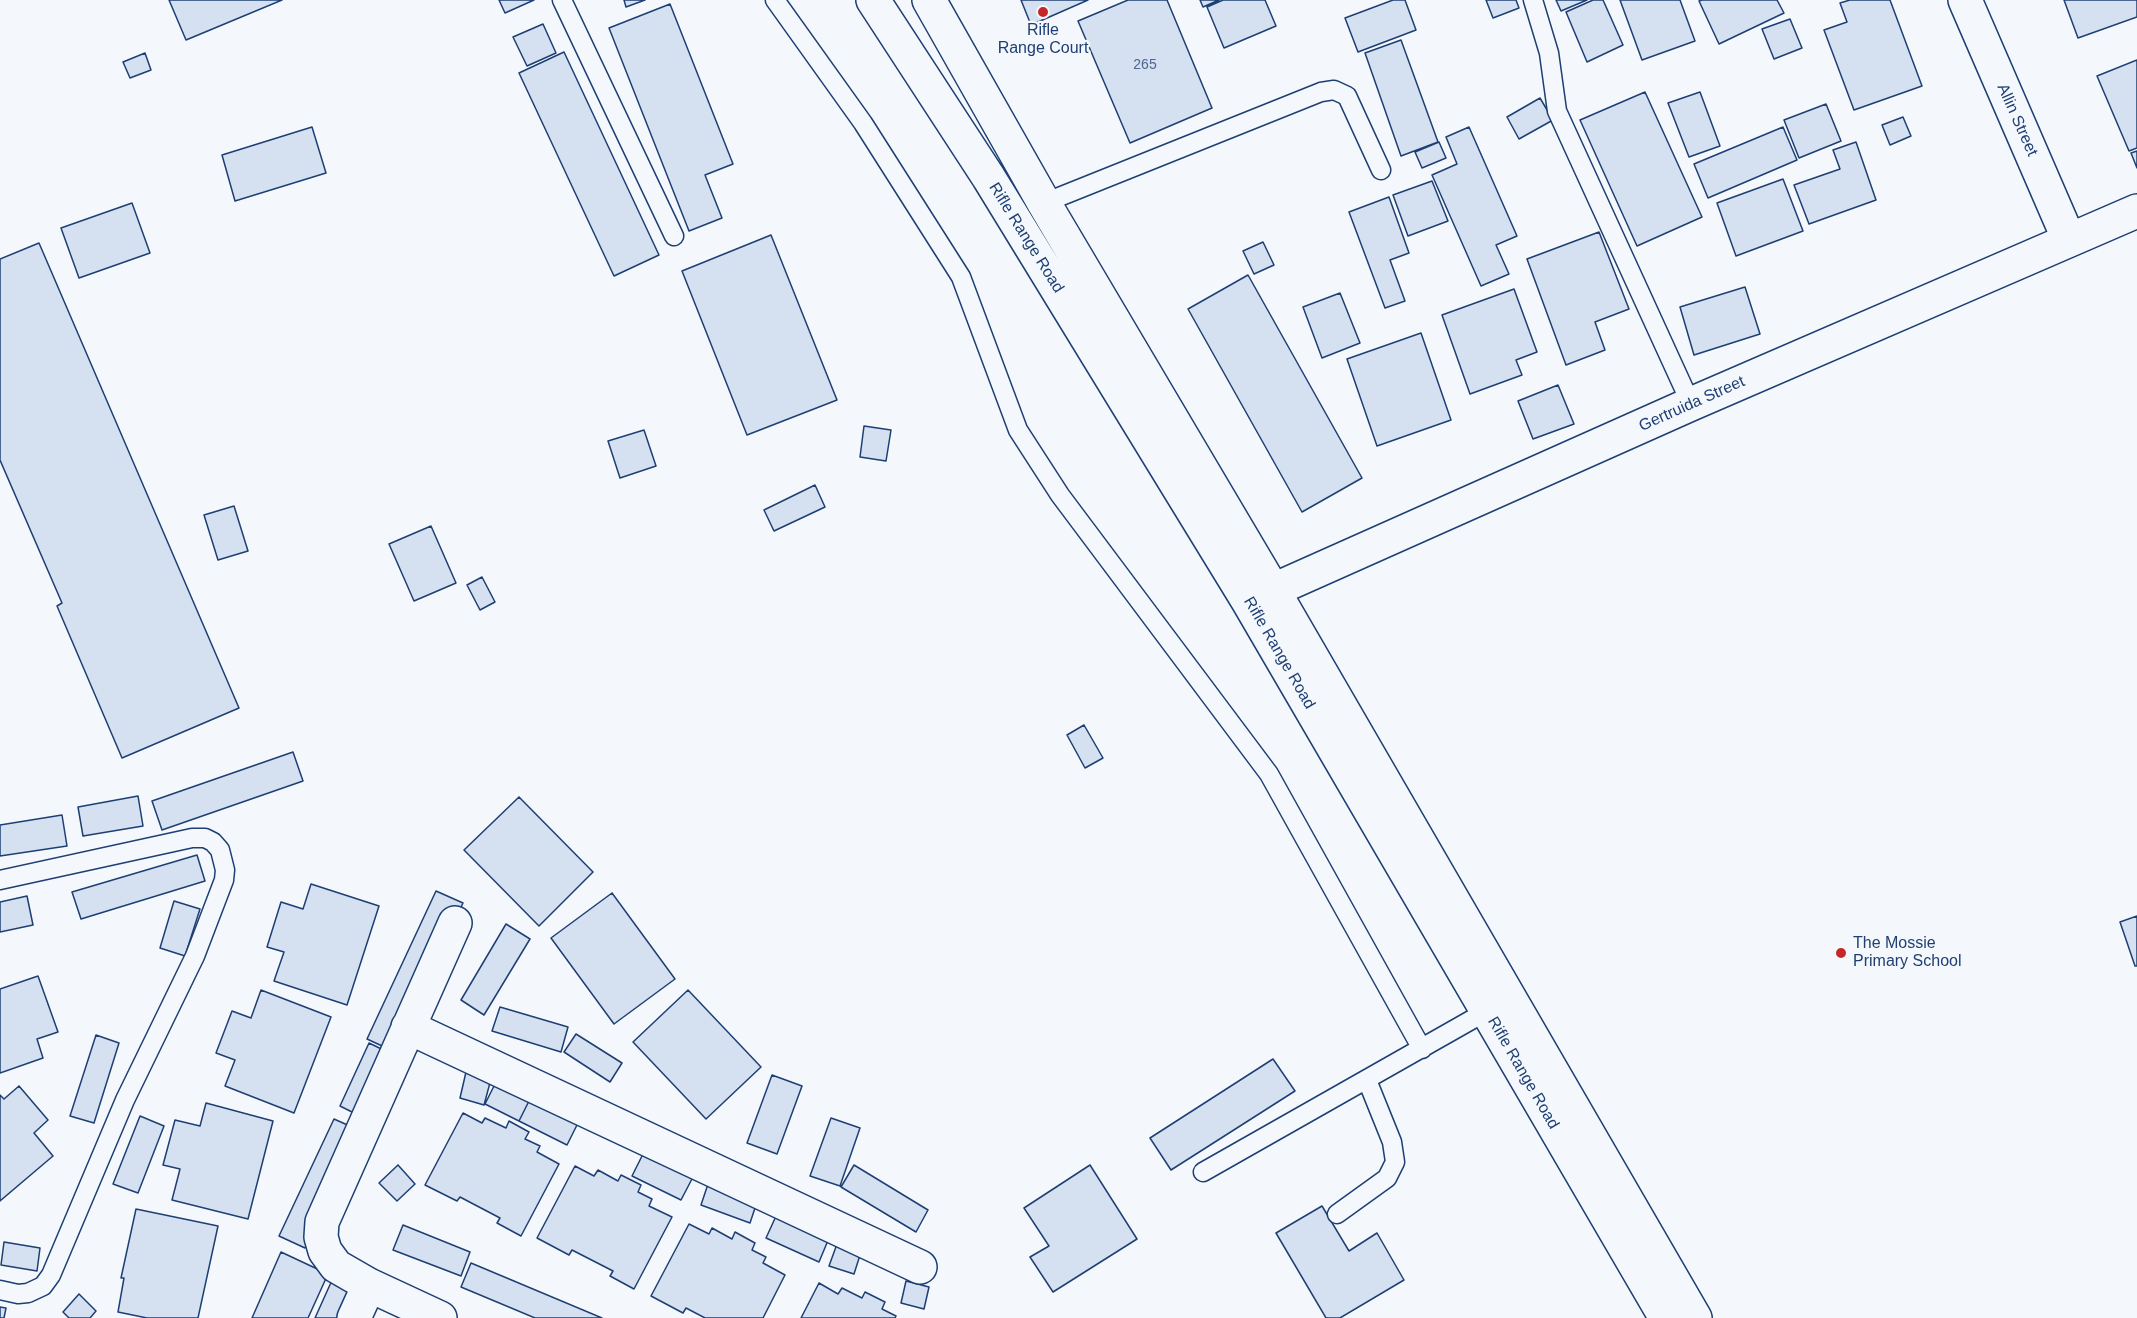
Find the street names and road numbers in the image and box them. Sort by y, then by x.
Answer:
street label: Allin Street [1992,81,2042,159]
street label: Rifle Range Road [984,179,1068,297]
street label: Gertruida Street [1636,372,1748,436]
street label: Rifle Range Road [1239,594,1319,712]
street label: Rifle Range Road [1483,1014,1563,1132]

